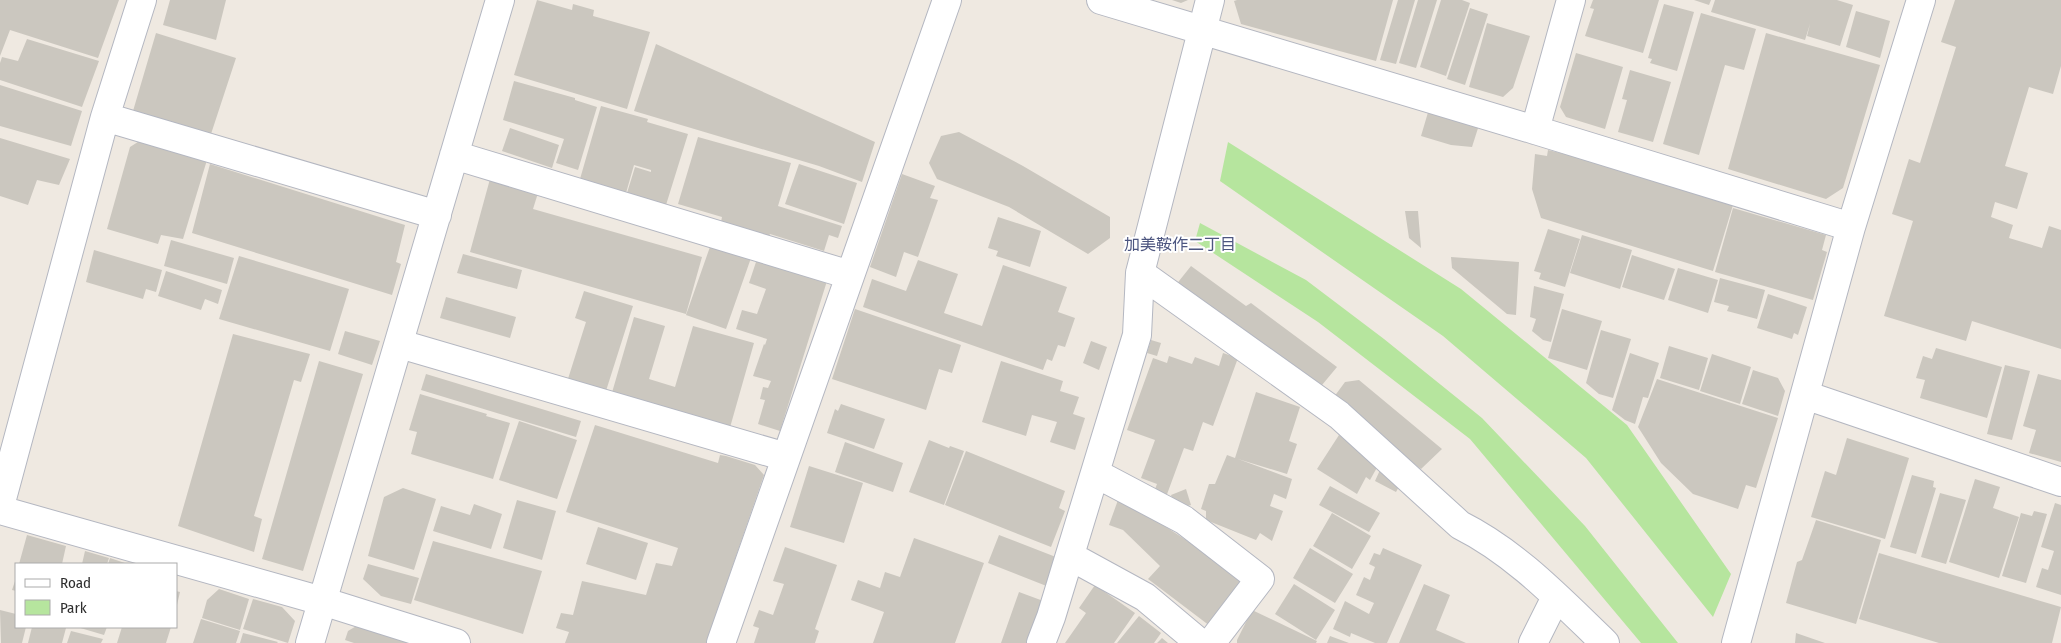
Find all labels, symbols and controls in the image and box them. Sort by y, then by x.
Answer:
district label: 加美鞍作二丁目 [1124,235,1236,254]
legend [15,563,178,628]
text: Road [60,574,91,592]
text: Park [60,599,87,617]

